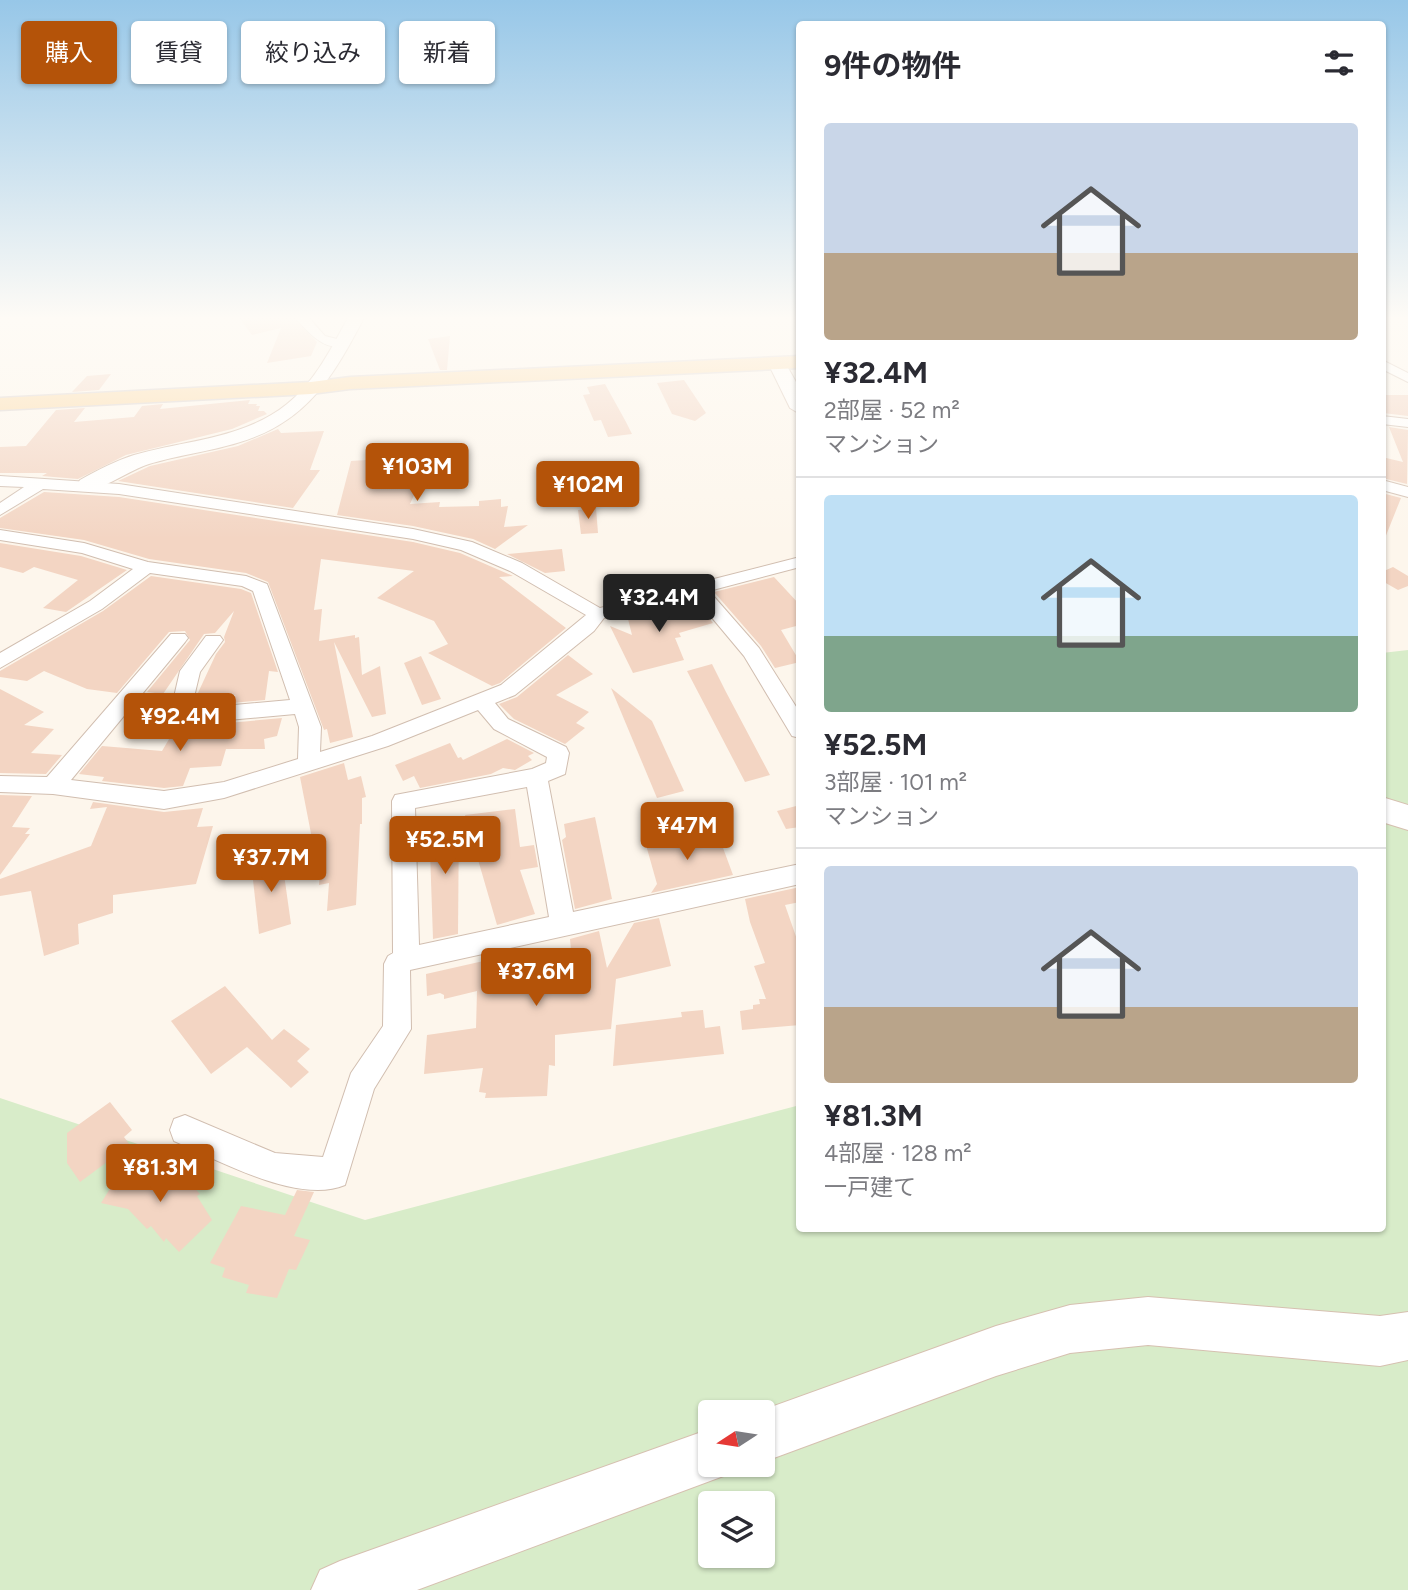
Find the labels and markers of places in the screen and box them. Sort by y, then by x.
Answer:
pin: ¥103M [368,444,466,503]
pin: ¥102M [539,462,637,521]
pin: ¥32.4M [602,574,716,634]
pin: ¥92.4M [123,694,237,753]
pin: ¥47M [646,802,728,862]
pin: ¥52.5M [388,816,502,876]
pin: ¥37.7M [214,834,328,894]
pin: ¥37.6M [479,948,593,1008]
pin: ¥81.3M [103,1144,217,1204]

